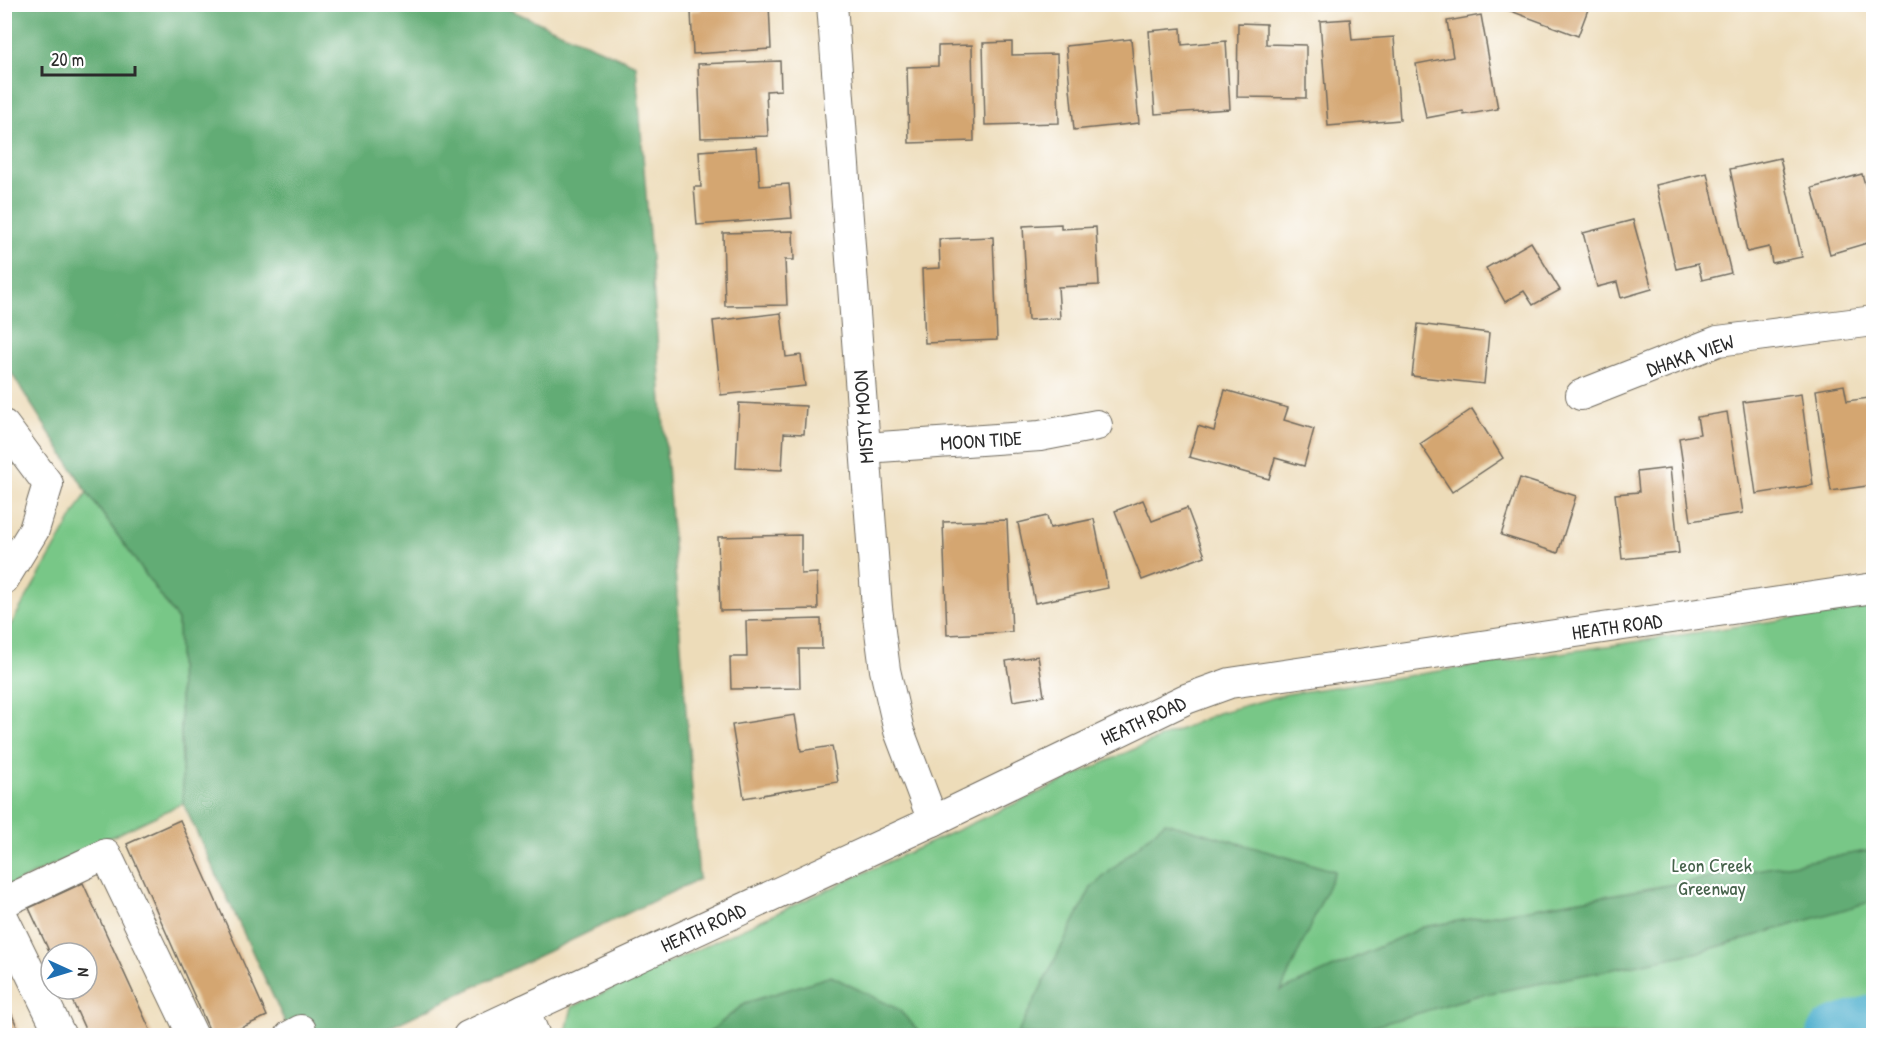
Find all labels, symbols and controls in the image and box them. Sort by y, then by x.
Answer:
scale bar [42,39,135,77]
text: 20 m [51,47,84,72]
street label: DHAKA VIEW [1643,327,1738,383]
street label: MISTY MOON [846,369,880,465]
street label: MOON TIDE [939,424,1023,456]
street label: HEATH ROAD [1570,606,1664,646]
street label: HEATH ROAD [1096,688,1190,751]
park label: Leon Creek Greenway [1672,851,1752,901]
street label: HEATH ROAD [656,895,750,958]
north arrow [39,941,99,1001]
text: N [73,967,95,978]

